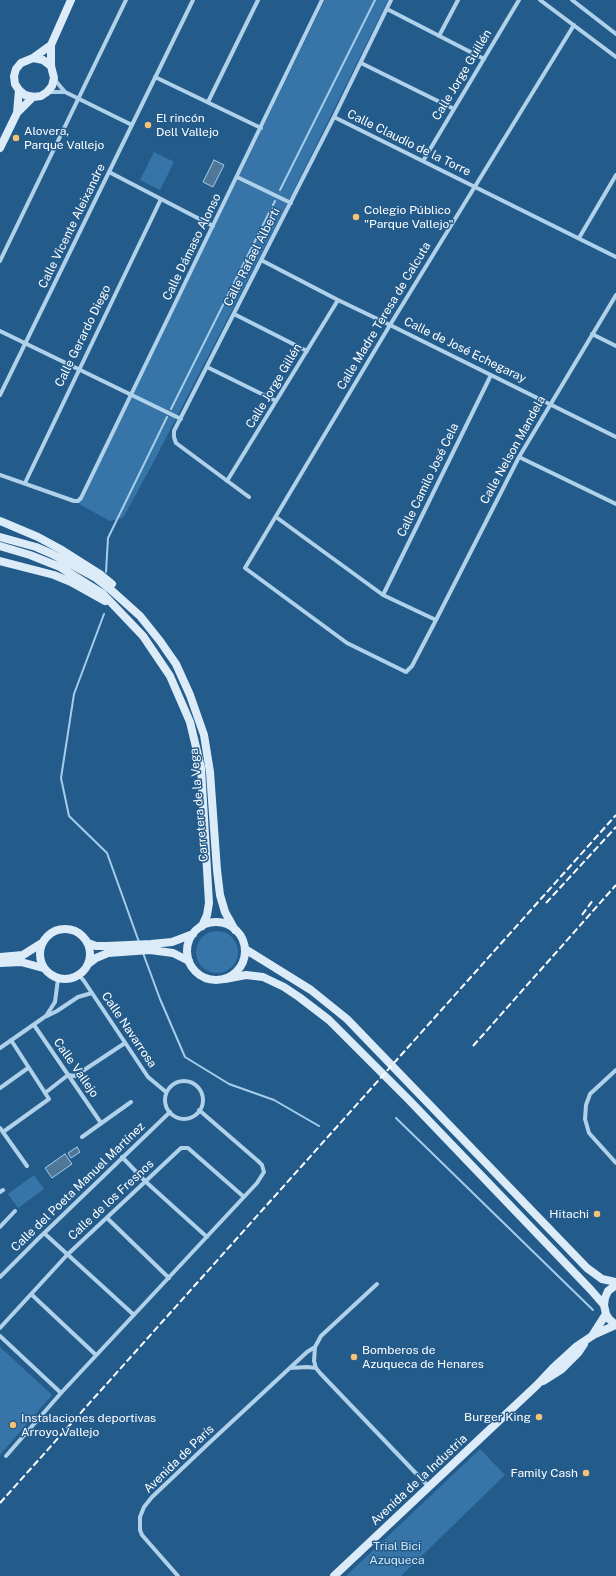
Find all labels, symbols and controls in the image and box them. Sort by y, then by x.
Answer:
street label: Calle Jorge Guillén [429,27,495,123]
street label: Calle Claudio de la Torre [345,107,473,179]
place label: El rincón Dell Vallejo [156,111,219,139]
marker: El rincón Dell Vallejo [143,120,153,130]
place label: Alovera, Parque Vallejo [24,124,104,152]
marker: Alovera, Parque Vallejo [11,133,21,143]
street label: Calle Vicente Aleixandre [36,161,108,291]
street label: Calle Dámaso Alonso [160,191,224,303]
place label: Colegio Público "Parque Vallejo" [364,203,454,231]
street label: Calle Rafael Alberti [221,205,283,309]
marker: Colegio Público "Parque Vallejo" [351,212,361,222]
street label: Calle Madre Teresa de Calcuta [334,239,434,393]
street label: Calle Gerardo Diego [52,283,114,389]
street label: Calle de José Echegaray [402,314,528,386]
street label: Calle Jorge Gillén [243,341,305,431]
street label: Calle Nelson Mandela [477,393,549,507]
street label: Calle Camilo José Cela [394,421,462,539]
street label: Carretera de la Vega [187,748,211,862]
street label: Calle Navarrosa [98,989,160,1071]
street label: Calle Vallejo [50,1036,102,1100]
street label: Calle del Poeta Manuel Martínez [8,1119,148,1255]
street label: Calle de los Fresnos [65,1157,157,1243]
place label: Hitachi [549,1207,589,1221]
marker: Hitachi [592,1209,602,1219]
place label: Bomberos de Azuqueca de Henares [362,1343,484,1371]
marker: Bomberos de Azuqueca de Henares [349,1352,359,1362]
place label: Burger King [464,1410,531,1424]
place label: Instalaciones deportivas Arroyo Vallejo [21,1411,156,1439]
marker: Burger King [534,1412,544,1422]
marker: Instalaciones deportivas Arroyo Vallejo [8,1420,18,1430]
street label: Avenida de París [141,1422,217,1496]
street label: Avenida de la Industria [368,1432,470,1528]
place label: Family Cash [510,1466,578,1480]
marker: Family Cash [581,1468,591,1478]
park label: Trial Bici Azuqueca [369,1539,425,1567]

